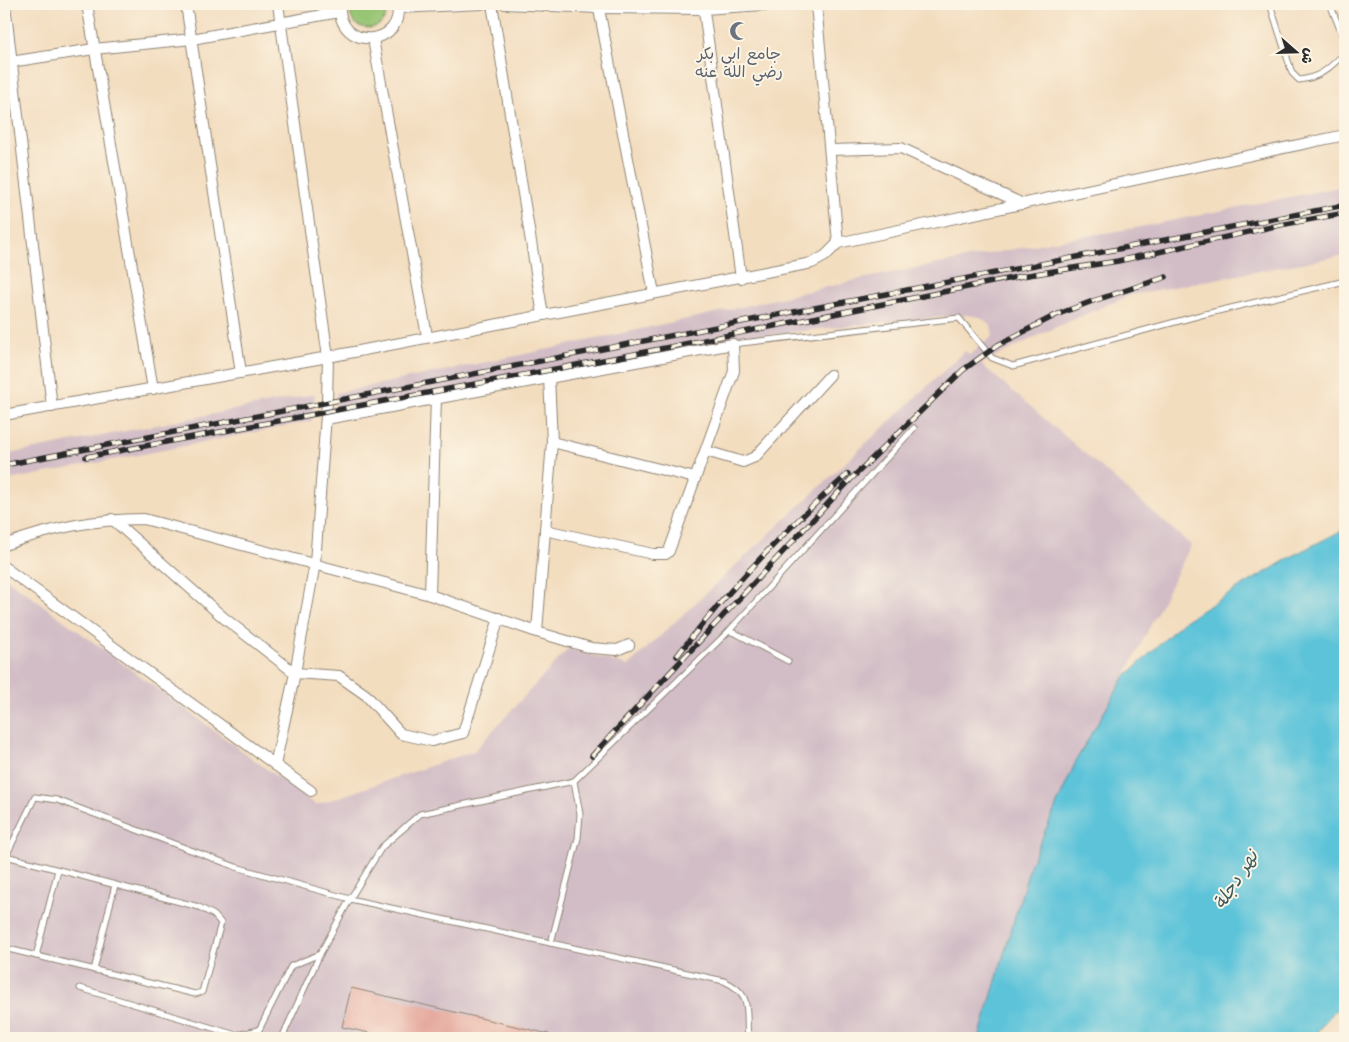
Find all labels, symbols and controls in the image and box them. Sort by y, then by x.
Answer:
mosque icon: جامع ابي بكر رضي الله عنه [728,20,750,42]
north arrow [1272,28,1322,78]
place label: جامع ابي بكر رضي الله عنه [695,43,783,86]
text: ش [1295,45,1319,67]
water label: نهر دجلة [1208,844,1266,914]

